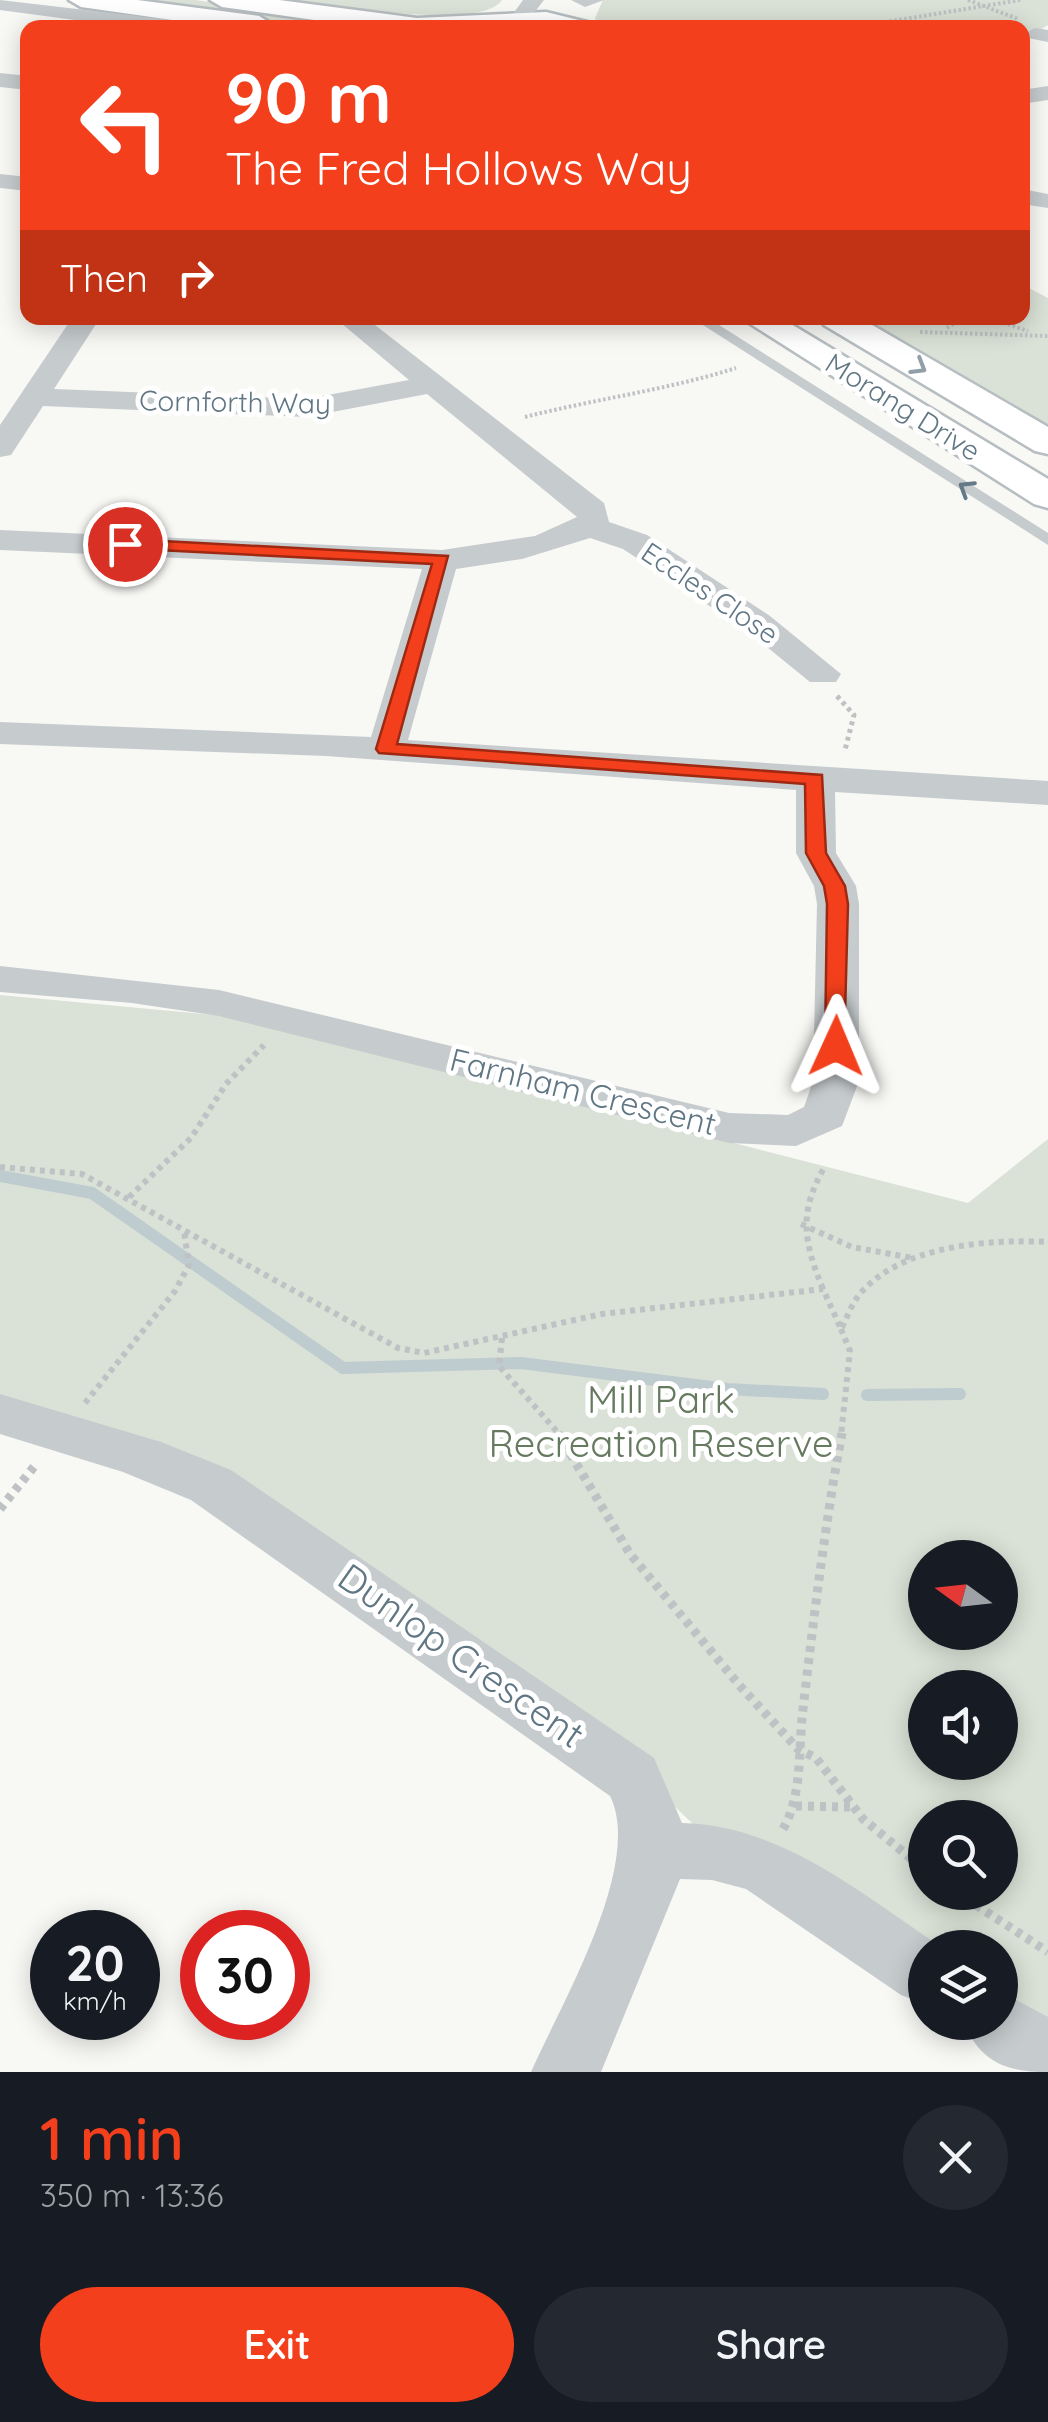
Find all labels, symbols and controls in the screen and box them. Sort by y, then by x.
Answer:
text: 90 m [225,53,392,141]
icon: left [60,60,190,190]
text: The Fred Hollows Way [225,140,692,196]
icon: right [168,250,223,305]
text: Then [60,254,148,302]
street label: Morang Drive [819,345,987,468]
one-way arrow [909,355,927,374]
street label: Cornforth Way [139,382,331,421]
one-way arrow [959,481,977,500]
pin [83,502,168,587]
icon: arrive [98,517,153,572]
street label: Eccles Close [635,534,785,651]
position arrow [784,994,888,1098]
street label: Farnham Crescent [446,1039,720,1143]
park label: Mill Park Recreation Reserve [488,1375,834,1467]
north arrow [908,1540,1018,1650]
map controls [908,1540,1018,2040]
street label: Dunlop Crescent [329,1552,594,1758]
button: sound [908,1670,1018,1780]
button: search [908,1800,1018,1910]
speed limit sign: 30 [180,1910,310,2040]
button: layers [908,1930,1018,2040]
text: 20 [65,1931,125,1994]
text: km/h [63,1985,127,2016]
text: 1 min [40,2100,184,2175]
button: close [903,2105,1008,2210]
text: 350 m · 13:36 [40,2175,223,2215]
button: Exit [40,2287,514,2402]
button: Share [534,2287,1008,2402]

